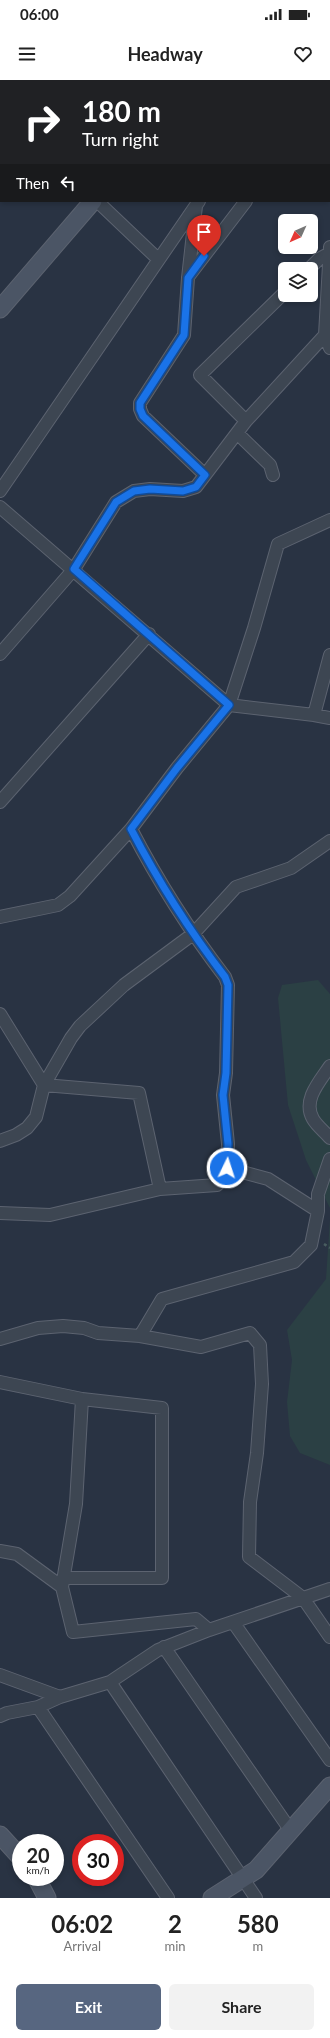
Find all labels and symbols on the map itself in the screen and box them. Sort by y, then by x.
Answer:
north arrow [278,214,318,254]
pin [187,215,221,256]
position arrow [206,1147,248,1189]
speed limit sign: 30 [72,1834,124,1886]

